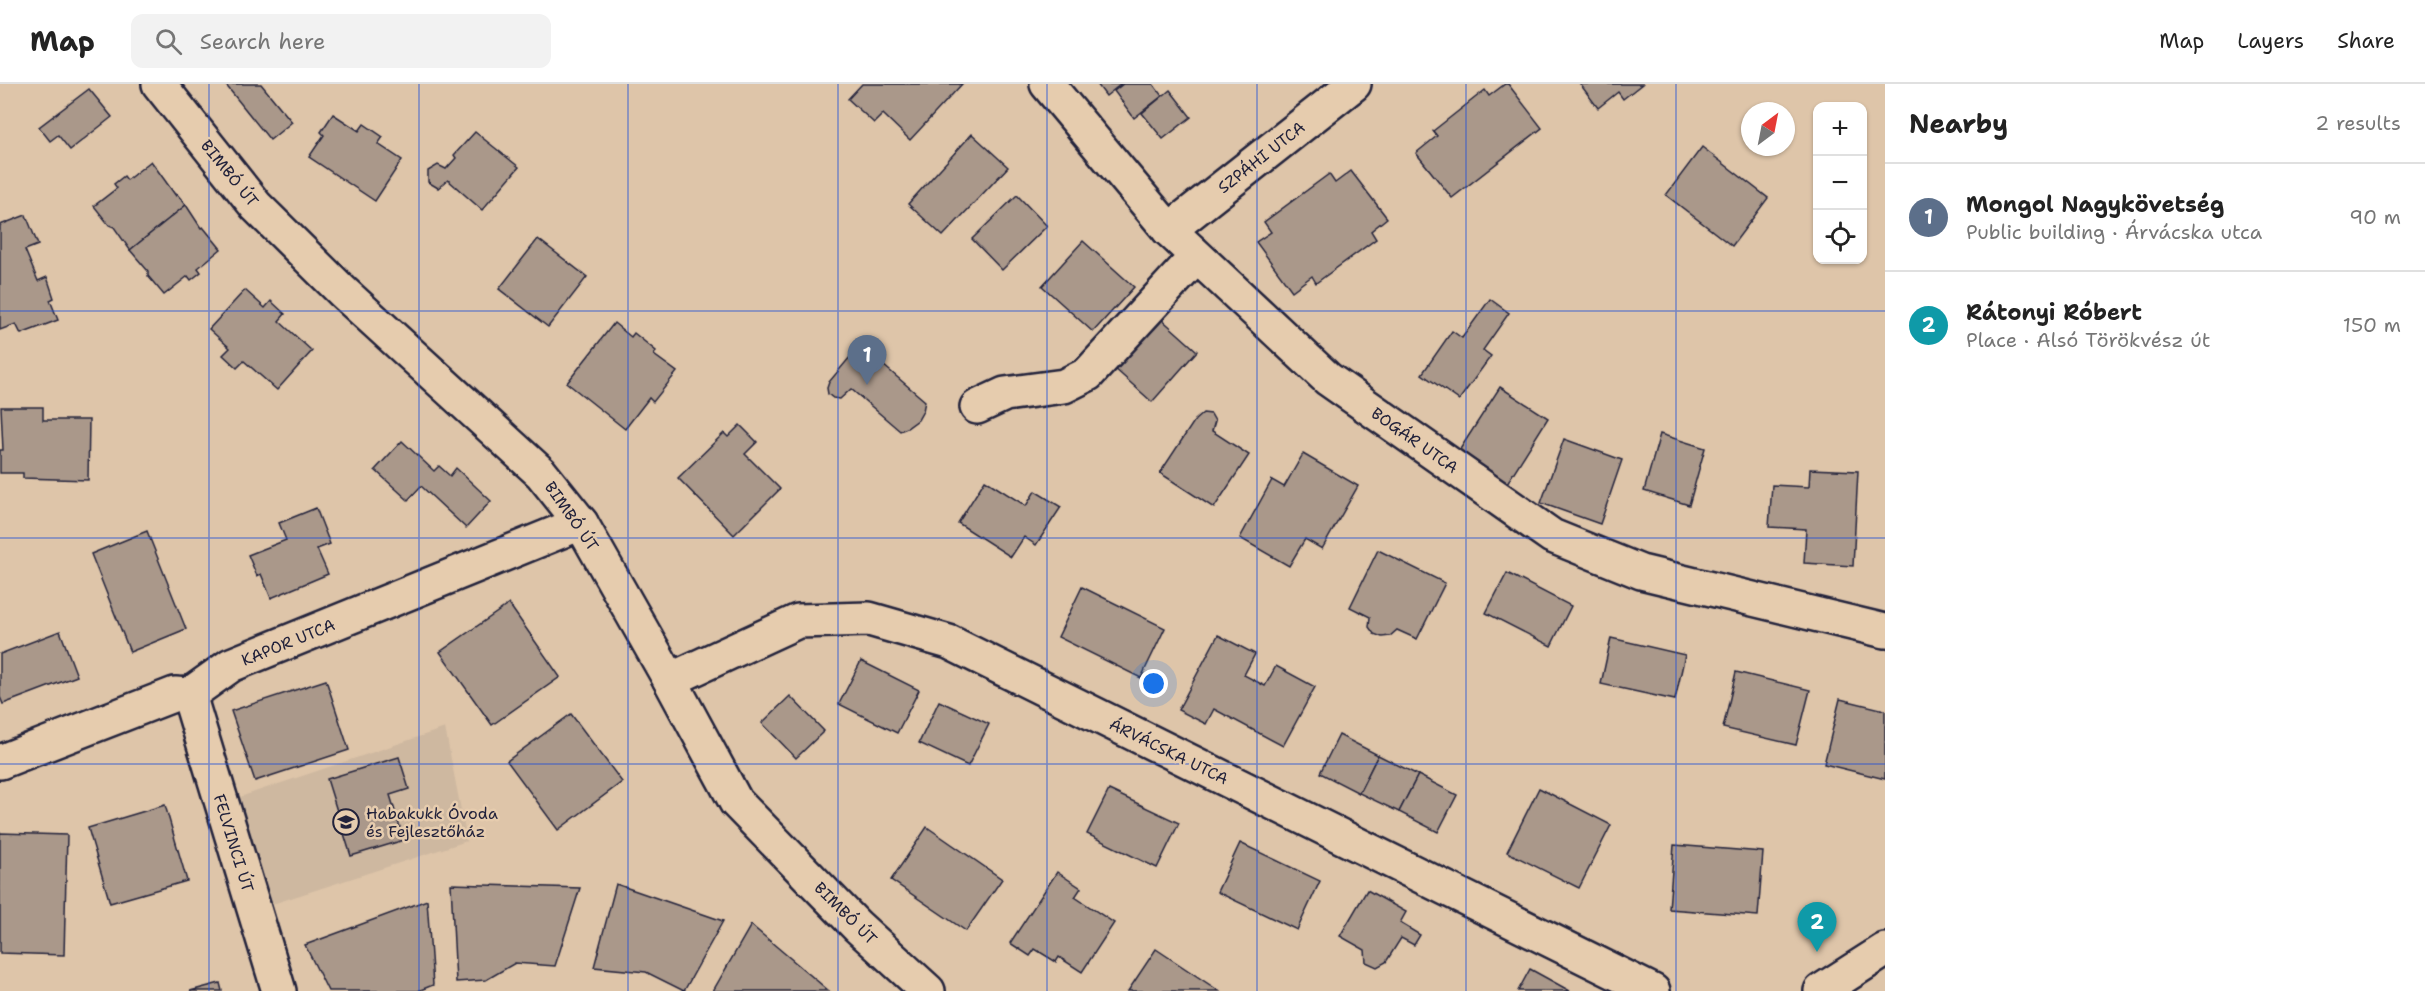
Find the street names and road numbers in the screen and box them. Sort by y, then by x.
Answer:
street label: SZPÁHI UTCA [1213,117,1309,198]
street label: BIMBÓ ÚT [196,135,263,211]
street label: BOGÁR UTCA [1367,403,1462,478]
street label: BIMBÓ ÚT [540,477,603,555]
street label: KAPOR UTCA [238,614,338,671]
street label: ÁRVÁCSKA UTCA [1106,714,1232,789]
street label: FELVINCI ÚT [209,792,258,895]
street label: BIMBÓ ÚT [810,878,882,949]

